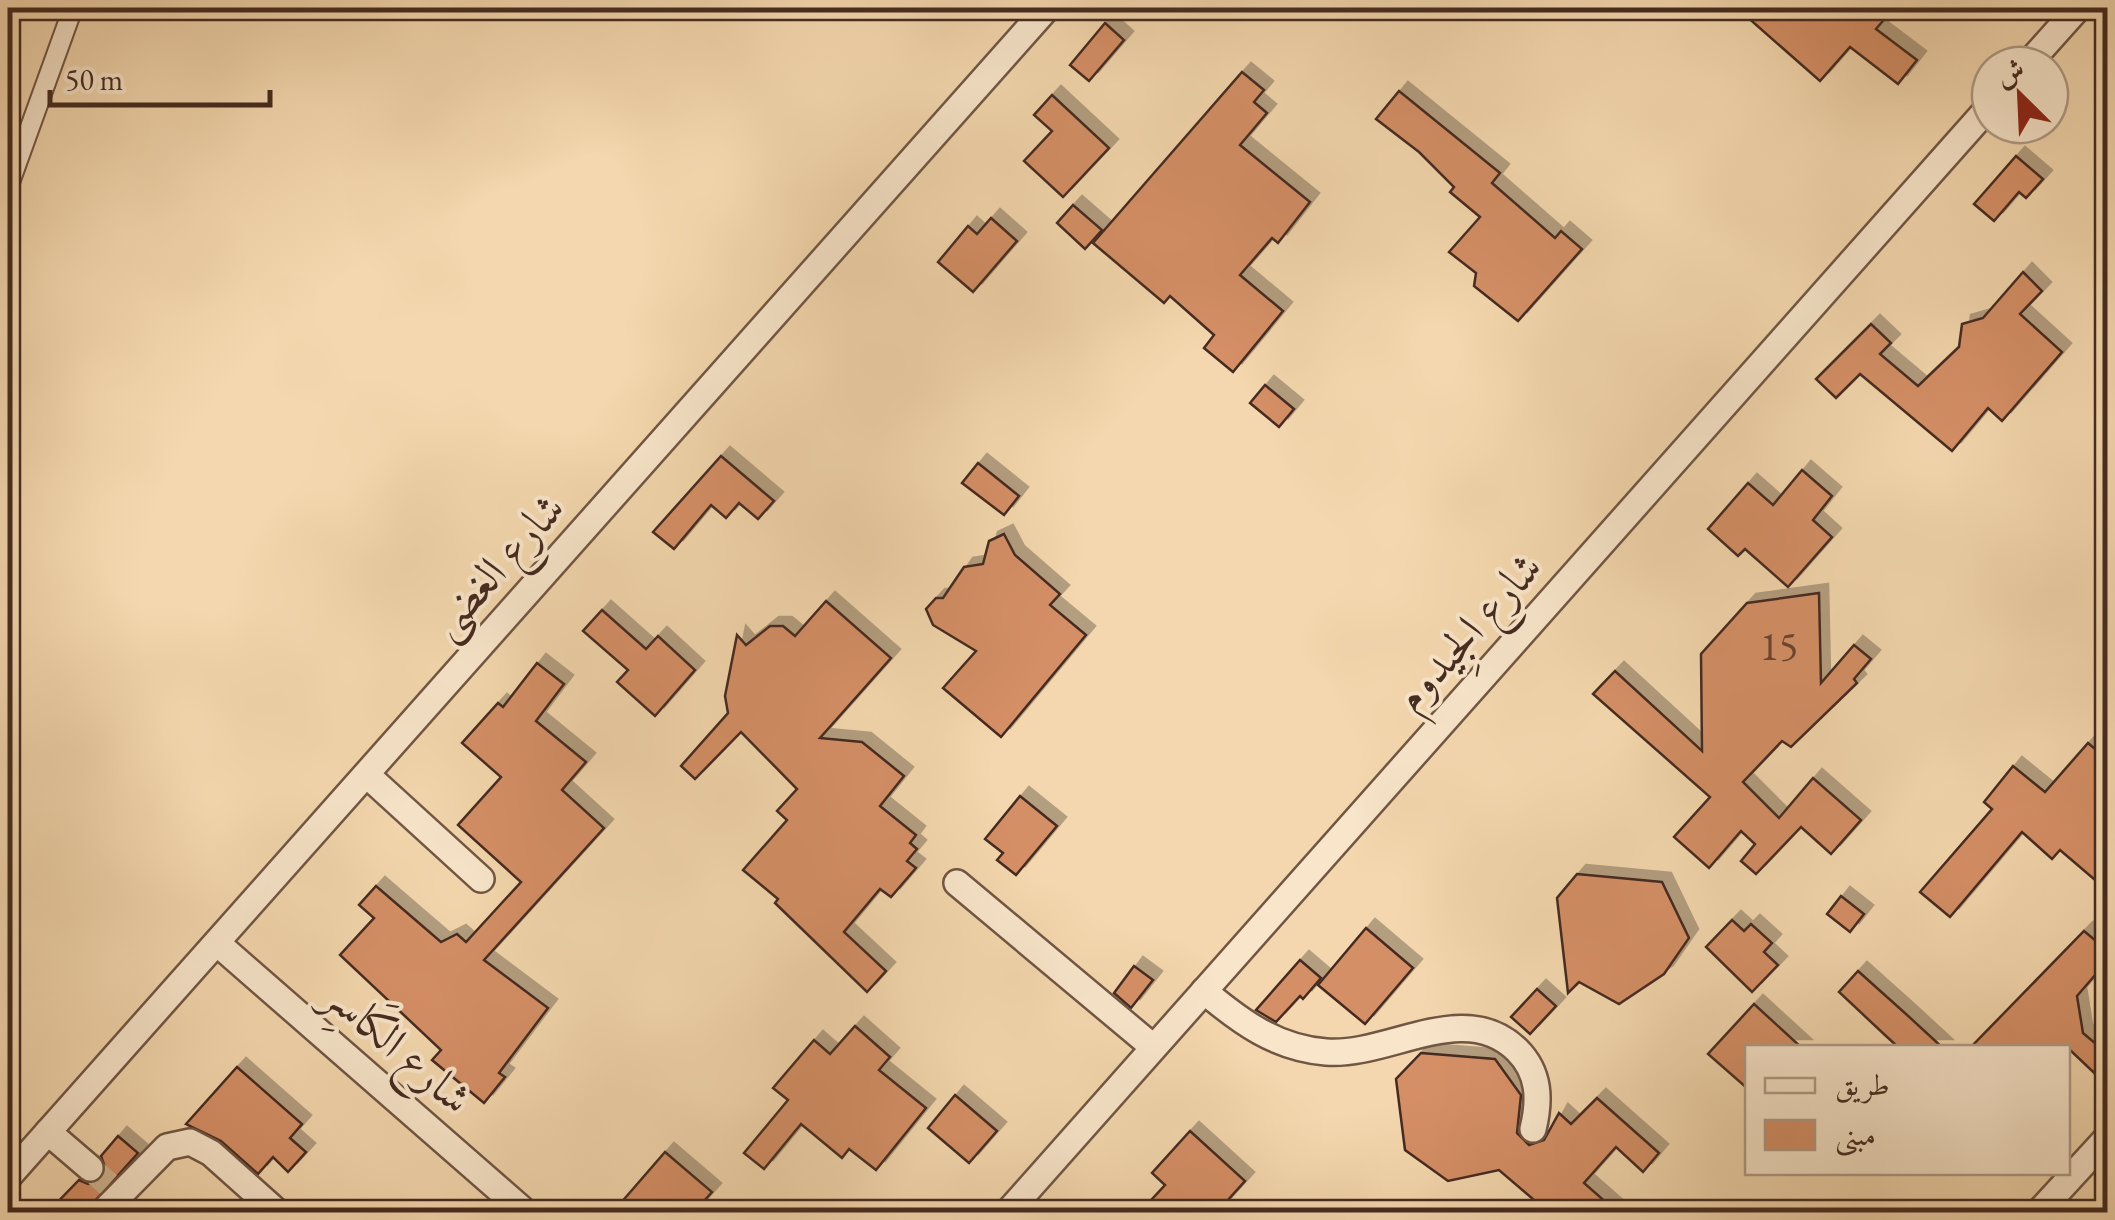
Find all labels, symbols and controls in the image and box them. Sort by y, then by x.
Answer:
scale bar [50,45,270,107]
north arrow [1970,45,2070,145]
text: ش [1990,50,2030,94]
text: 50 m [65,60,123,99]
street label: شارع الغضى [415,480,583,656]
street label: شارع الجِيدوم [1380,539,1562,731]
house number: 15 [1760,620,1798,672]
street label: شارع الكَاسِر [303,962,486,1134]
legend [1745,1045,2070,1175]
text: طريق [1835,1065,1890,1104]
text: مبنى [1835,1115,1876,1157]

